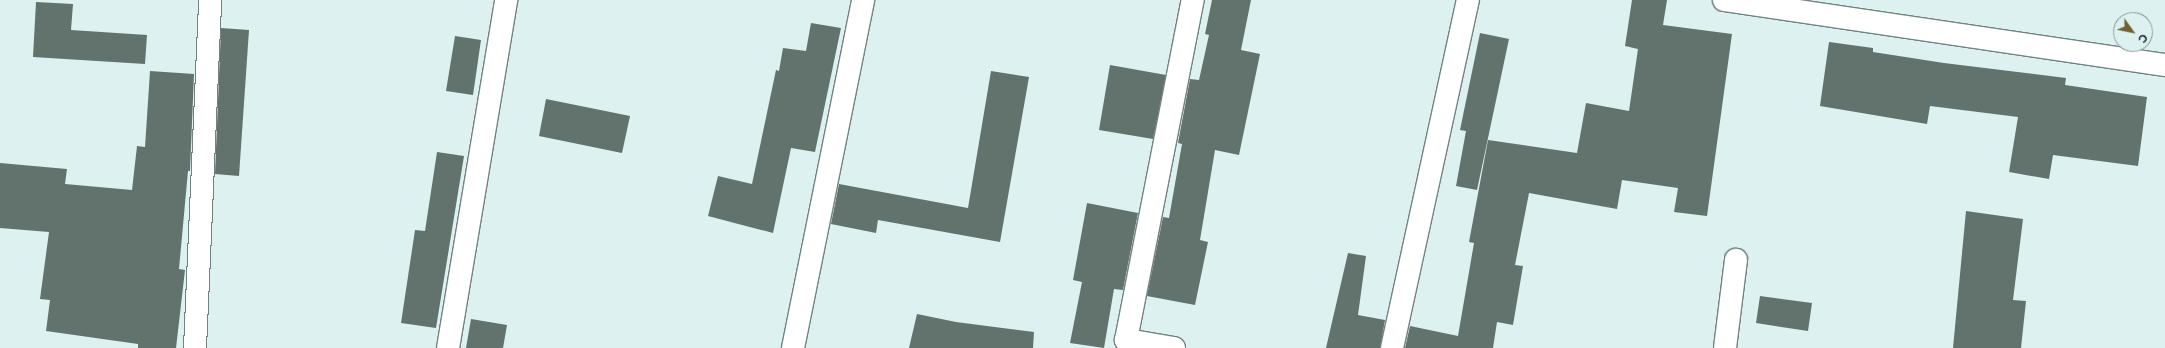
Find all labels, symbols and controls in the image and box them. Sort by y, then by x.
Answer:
north arrow [2113,12,2153,52]
text: С [2135,32,2150,45]

